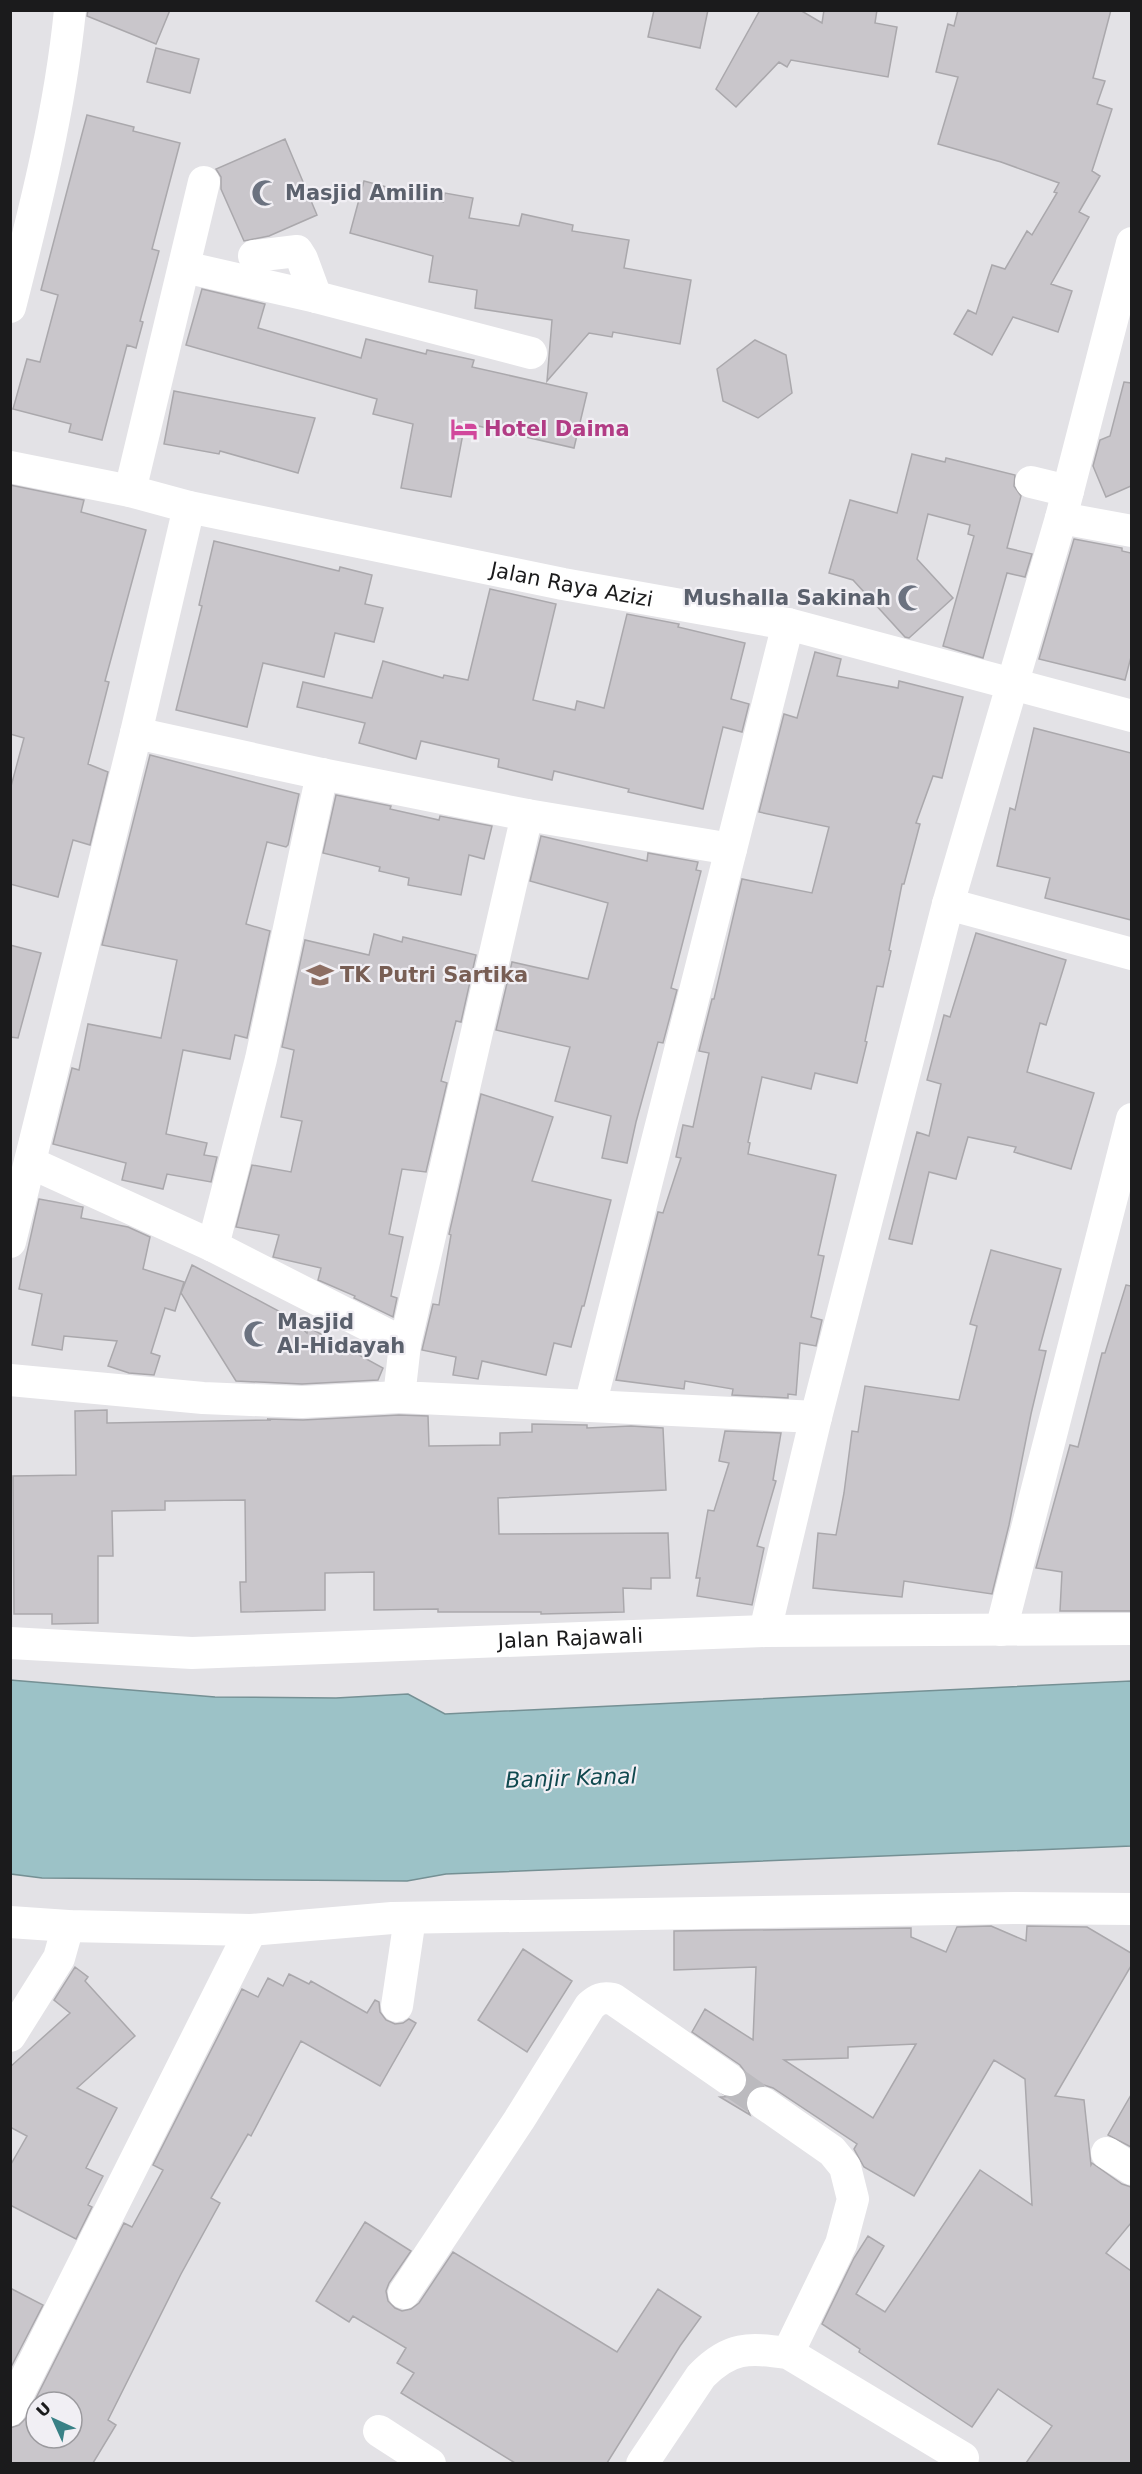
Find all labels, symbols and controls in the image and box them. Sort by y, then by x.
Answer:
mosque icon: Masjid Amilin [250,178,280,208]
place label: Masjid Amilin [285,181,444,205]
hotel icon: Hotel Daima [449,414,479,444]
place label: Hotel Daima [484,417,630,441]
street label: Jalan Raya Azizi [486,557,655,612]
mosque icon: Mushalla Sakinah [896,583,926,613]
place label: Mushalla Sakinah [683,586,891,610]
school or university icon: TK Putri Sartika [305,960,335,990]
place label: TK Putri Sartika [340,963,528,987]
place label: Masjid Al-Hidayah [277,1310,405,1358]
mosque icon: Masjid Al-Hidayah [242,1319,272,1349]
street label: Jalan Rajawali [495,1624,643,1653]
water label: Banjir Kanal [505,1763,637,1793]
north arrow [24,2390,84,2450]
text: U [32,2398,55,2421]

